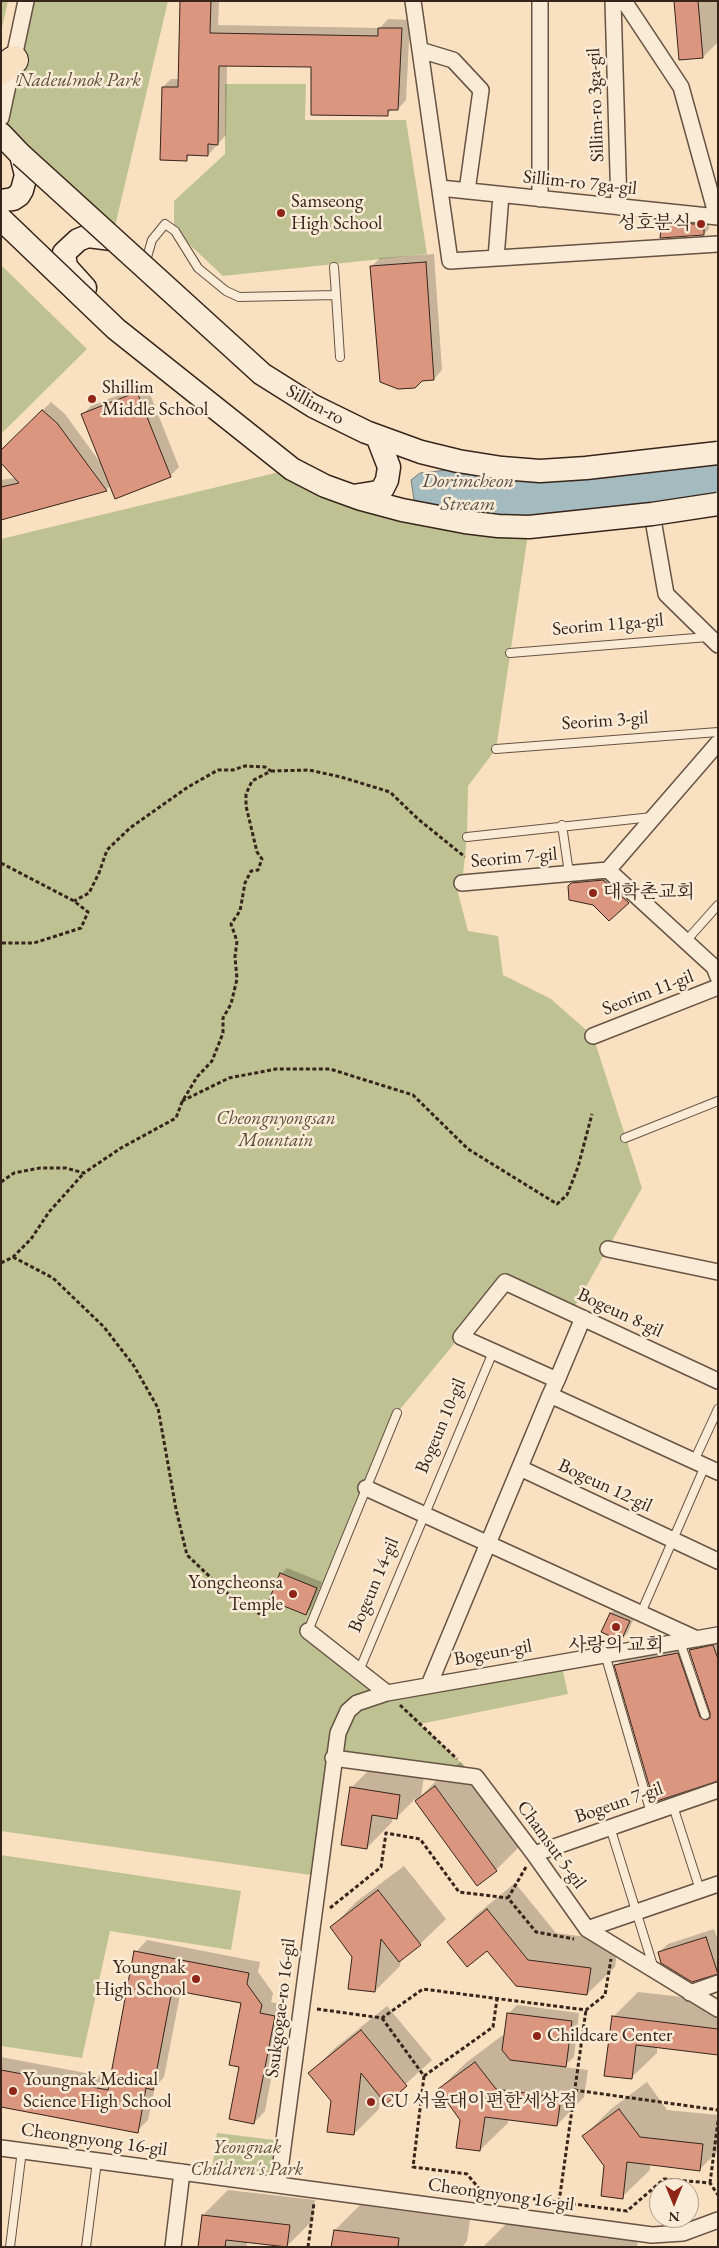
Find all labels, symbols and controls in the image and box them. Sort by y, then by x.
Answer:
street label: Sillim-ro 3ga-gil [583,47,609,163]
park label: Nadeulmok Park [17,70,141,92]
street label: Sillim-ro 7ga-gil [522,166,638,200]
place label: Samseong High School [291,191,382,235]
marker: Samseong High School [275,207,287,219]
place label: 성호분식 [618,213,691,235]
marker: 성호분식 [695,218,707,230]
place label: Shillim Middle School [102,377,208,421]
street label: Sillim-ro [282,380,348,430]
marker: Shillim Middle School [86,393,98,405]
water label: Dorimcheon Stream [422,470,514,517]
street label: Seorim 11ga-gil [551,609,665,641]
street label: Seorim 3-gil [561,707,649,735]
street label: Seorim 7-gil [470,843,558,873]
place label: 대학촌교회 [603,882,695,904]
marker: 대학촌교회 [587,887,599,899]
street label: Seorim 11-gil [599,965,697,1021]
park label: Cheongnyongsan Mountain [216,1108,336,1152]
street label: Bogeun 8-gil [574,1283,666,1343]
street label: Bogeun 10-gil [411,1375,471,1477]
street label: Bogeun 12-gil [554,1454,656,1518]
street label: Bogeun 14-gil [344,1534,404,1636]
place label: Yongcheonsa Temple [188,1572,283,1616]
marker: Yongcheonsa Temple [287,1588,299,1600]
marker: 사랑의 교회 [610,1621,622,1633]
street label: Bogeun-gil [452,1635,534,1671]
place label: 사랑의 교회 [568,1635,664,1657]
street label: Bogeun 7-gil [572,1777,666,1829]
street label: Chamsut 5-gil [511,1796,591,1894]
street label: Ssukgogae-ro 16-gil [261,1937,301,2079]
place label: Youngnak High School [95,1957,186,2001]
marker: Youngnak High School [190,1973,202,1985]
place label: Childcare Center [547,2025,672,2047]
marker: Childcare Center [531,2030,543,2042]
place label: Youngnak Medical Science High School [23,2069,172,2113]
marker: Youngnak Medical Science High School [7,2085,19,2097]
place label: CU 서울대이편한세상점 [381,2091,577,2113]
marker: CU 서울대이편한세상점 [365,2096,377,2108]
street label: Cheongnyong 16-gil [19,2118,169,2162]
park label: Yeongnak Children's Park [191,2137,303,2181]
street label: Cheongnyong 16-gil [426,2173,576,2217]
north arrow [649,2178,699,2228]
text: N [668,2208,680,2226]

